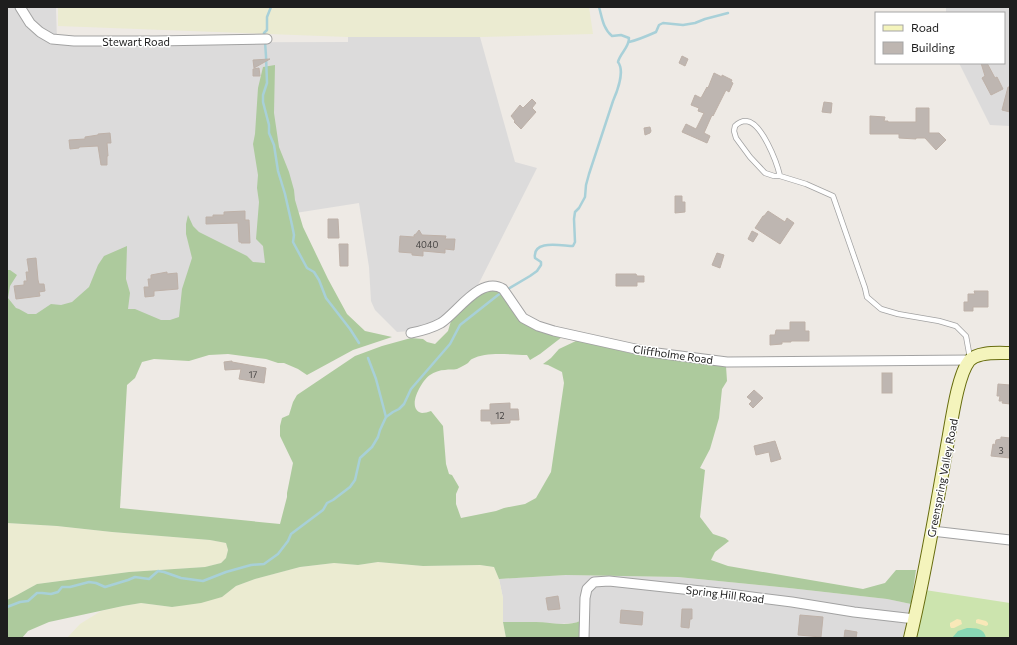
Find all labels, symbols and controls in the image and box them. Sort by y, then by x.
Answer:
legend [875,12,1005,64]
text: Road [911,20,939,34]
street label: Stewart Road [102,35,170,48]
text: Building [911,40,955,54]
house number: 4040 [416,239,438,250]
street label: Cliffholme Road [632,342,714,366]
house number: 17 [249,369,258,380]
house number: 12 [496,410,504,421]
street label: Greenspring Valley Road [924,417,960,539]
house number: 3 [998,445,1004,456]
street label: Spring Hill Road [685,583,765,605]

